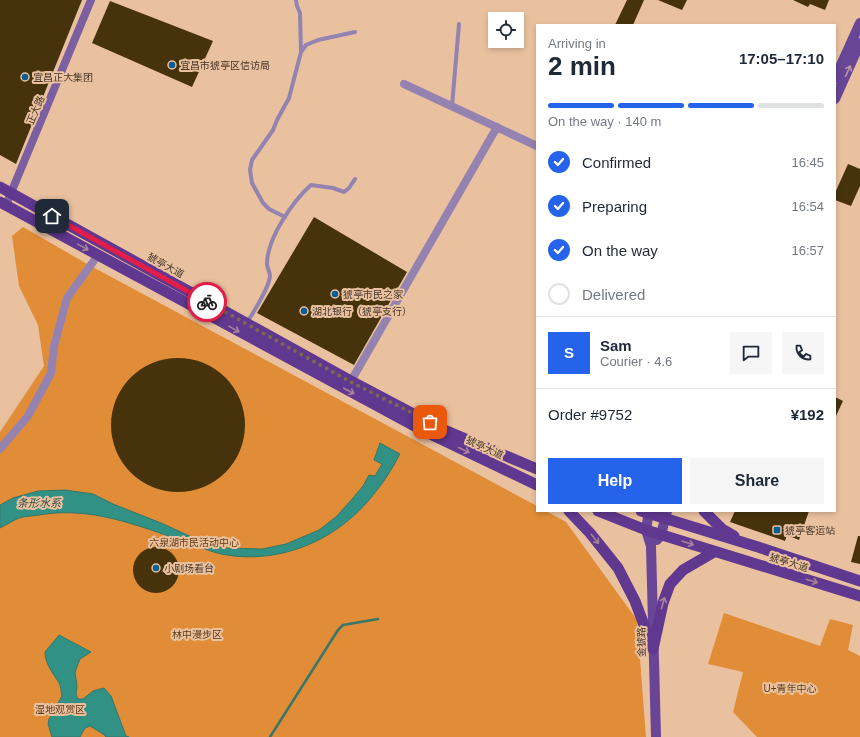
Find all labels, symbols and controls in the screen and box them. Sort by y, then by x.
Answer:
map controls [488,12,524,48]
button: locate [488,12,524,48]
text: Arriving in [548,36,606,51]
text: 17:05–17:10 [739,50,824,67]
text: 2 min [548,51,616,81]
marker: 宜昌市猇亭区信访局 [167,60,177,70]
place label: 宜昌市猇亭区信访局 [180,60,270,71]
one-way arrow [844,65,852,77]
marker: 宜昌正大集团 [20,72,30,82]
place label: 宜昌正大集团 [33,72,93,83]
street label: 正大路 [25,94,46,126]
text: On the way · 140 m [548,114,661,129]
icon: check [548,151,570,173]
text: Confirmed [582,154,651,171]
text: 16:45 [791,155,824,170]
icon: check [548,195,570,217]
text: Preparing [582,198,647,215]
pin [35,199,69,233]
text: 16:54 [791,199,824,214]
icon: home [41,205,63,227]
icon: check [548,239,570,261]
text: On the way [582,242,658,259]
text: 16:57 [791,243,824,258]
one-way arrow [77,244,89,251]
street label: 猇亭大道 [146,251,186,280]
courier [187,282,227,322]
text: Delivered [582,286,645,303]
marker: 猇亭市民之家 [330,289,340,299]
place label: 猇亭市民之家 [343,289,404,300]
icon: bike [196,291,218,313]
marker: 湖北银行（猇亭支行） [299,306,309,316]
place label: 湖北银行（猇亭支行） [312,306,412,317]
one-way arrow [228,326,240,334]
button: chat [730,332,772,374]
button: phone [782,332,824,374]
text: Sam [600,337,632,354]
text: S [564,344,574,361]
text: Courier · 4.6 [600,354,672,369]
one-way arrow [342,388,354,396]
pin [413,405,447,439]
text: Order #9752 [548,406,632,423]
text: ¥192 [791,406,824,423]
icon: bag [419,411,441,433]
street label: 猇亭大道 [464,434,505,461]
one-way arrow [458,447,470,454]
button: Help [548,458,682,504]
button: Share [690,458,824,504]
water label: 条形水系 [17,497,62,509]
marker: 猇亭客运站 [772,525,782,535]
place label: 猇亭客运站 [785,525,835,536]
one-way arrow [591,534,600,545]
park label: 六泉湖市民活动中心 [149,537,239,548]
one-way arrow [681,540,693,548]
street label: 猇亭大道 [768,551,810,574]
marker: 小剧场看台 [151,563,161,573]
place label: 小剧场看台 [164,563,214,574]
one-way arrow [805,578,818,585]
one-way arrow [660,597,667,610]
street label: 金猇路 [636,627,647,657]
park label: 林中漫步区 [172,629,222,640]
park label: U+青年中心 [763,683,817,694]
park label: 湿地观赏区 [35,704,85,715]

